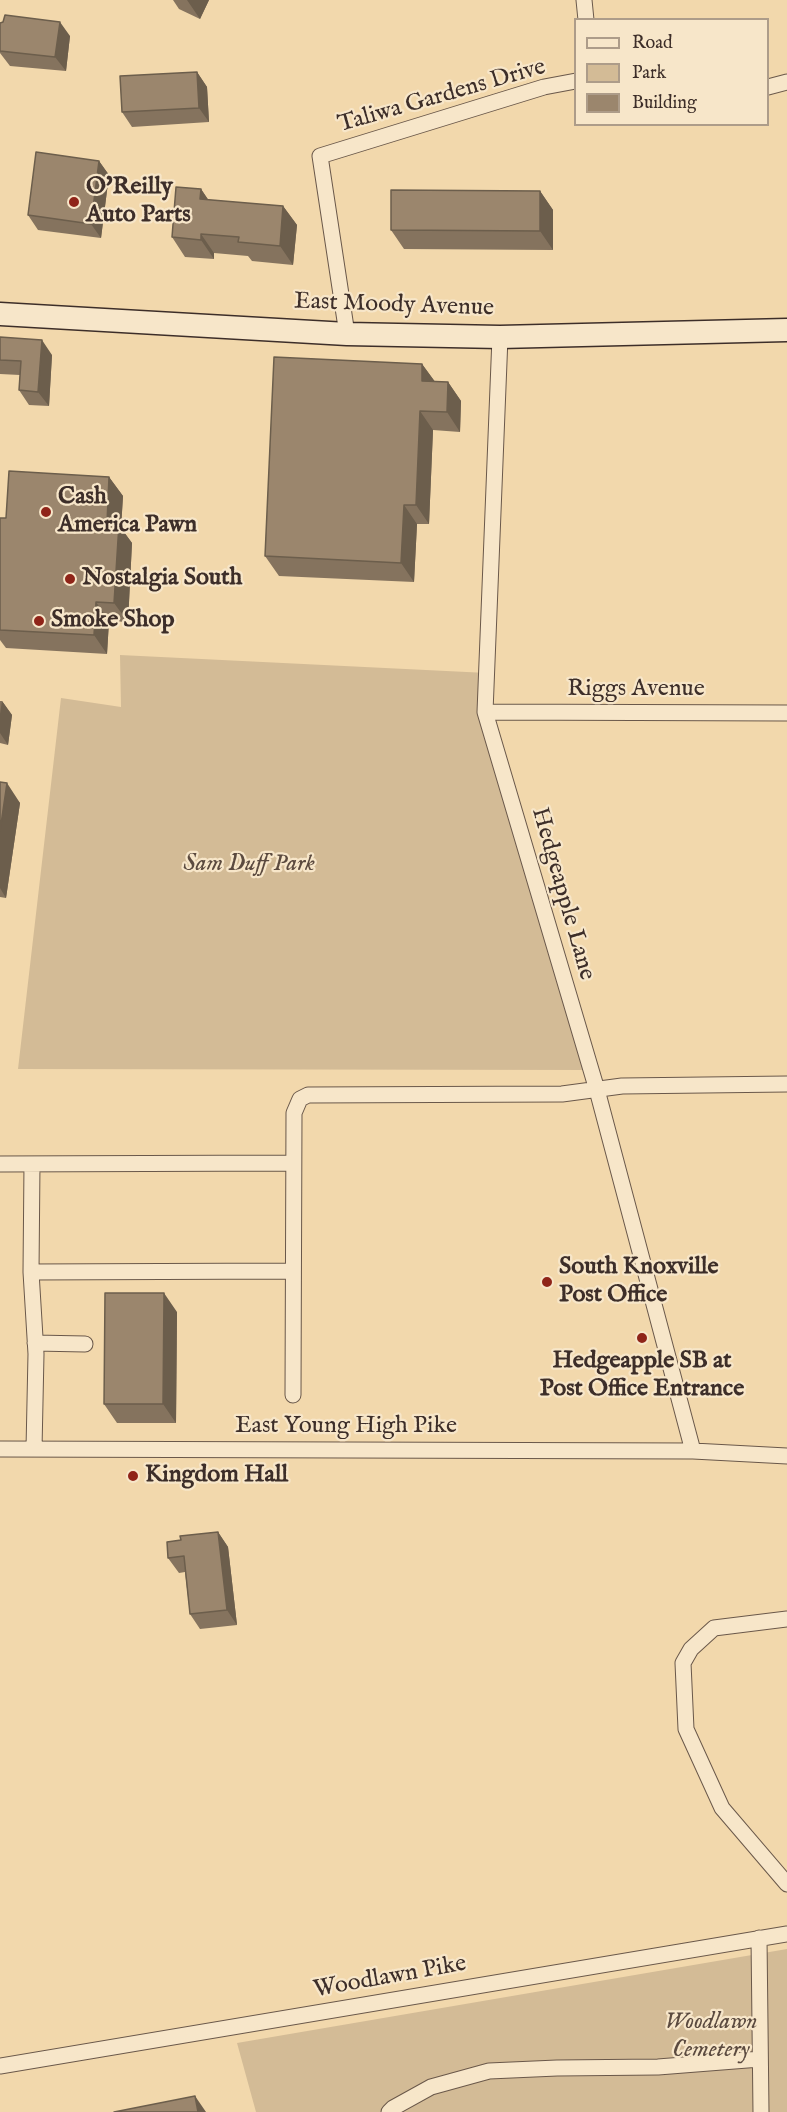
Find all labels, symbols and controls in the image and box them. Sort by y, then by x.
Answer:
legend [574,18,769,126]
text: Road [632,32,673,55]
street label: Taliwa Gardens Drive [335,54,549,140]
text: Park [632,62,666,85]
text: Building [632,92,697,115]
place label: O'Reilly Auto Parts [86,174,191,230]
marker: O'Reilly Auto Parts [67,195,81,209]
street label: East Moody Avenue [293,288,495,324]
place label: Cash America Pawn [58,484,197,540]
marker: Cash America Pawn [39,505,53,519]
place label: Nostalgia South [82,565,242,593]
marker: Nostalgia South [63,572,77,586]
place label: Smoke Shop [51,607,174,635]
marker: Smoke Shop [32,614,46,628]
street label: Riggs Avenue [567,676,705,704]
street label: Hedgeapple Lane [524,804,600,984]
park label: Sam Duff Park [183,851,315,879]
place label: South Knoxville Post Office [559,1254,719,1310]
marker: South Knoxville Post Office [540,1275,554,1289]
marker: Hedgeapple SB at Post Office Entrance [635,1331,649,1345]
place label: Hedgeapple SB at Post Office Entrance [540,1348,744,1404]
street label: East Young High Pike [235,1413,457,1441]
place label: Kingdom Hall [145,1462,288,1490]
marker: Kingdom Hall [126,1469,140,1483]
street label: Woodlawn Pike [311,1950,469,2006]
park label: Woodlawn Cemetery [665,2009,757,2065]

